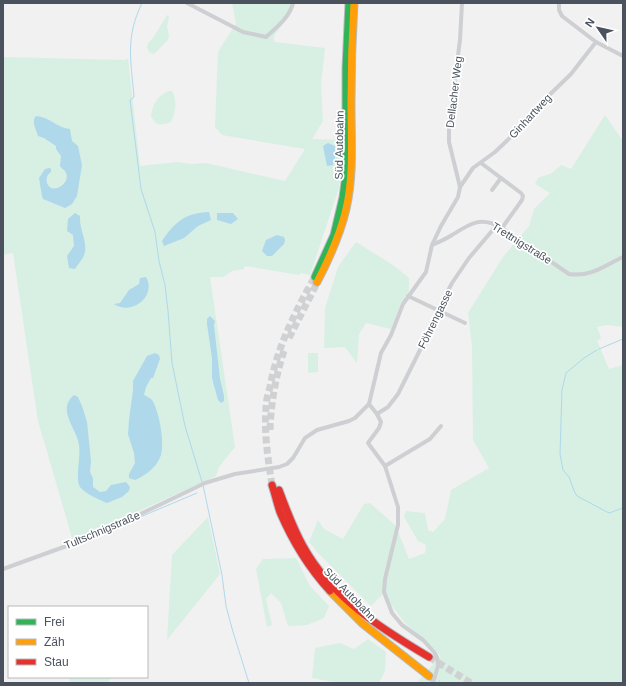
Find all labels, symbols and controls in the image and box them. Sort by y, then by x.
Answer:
north arrow [578,8,618,48]
text: N [583,16,597,29]
street label: Dellacher Weg [444,56,464,128]
street label: Ginhartweg [506,91,554,141]
street label: Süd Autobahn [332,110,346,180]
street label: Trettnigstraße [490,220,554,266]
street label: Föhrengasse [416,288,454,350]
street label: Tultschnigstraße [62,509,142,551]
street label: Süd Autobahn [322,565,378,623]
legend [8,606,148,678]
text: Frei [44,615,65,629]
text: Zäh [44,635,65,649]
text: Stau [44,655,69,669]

